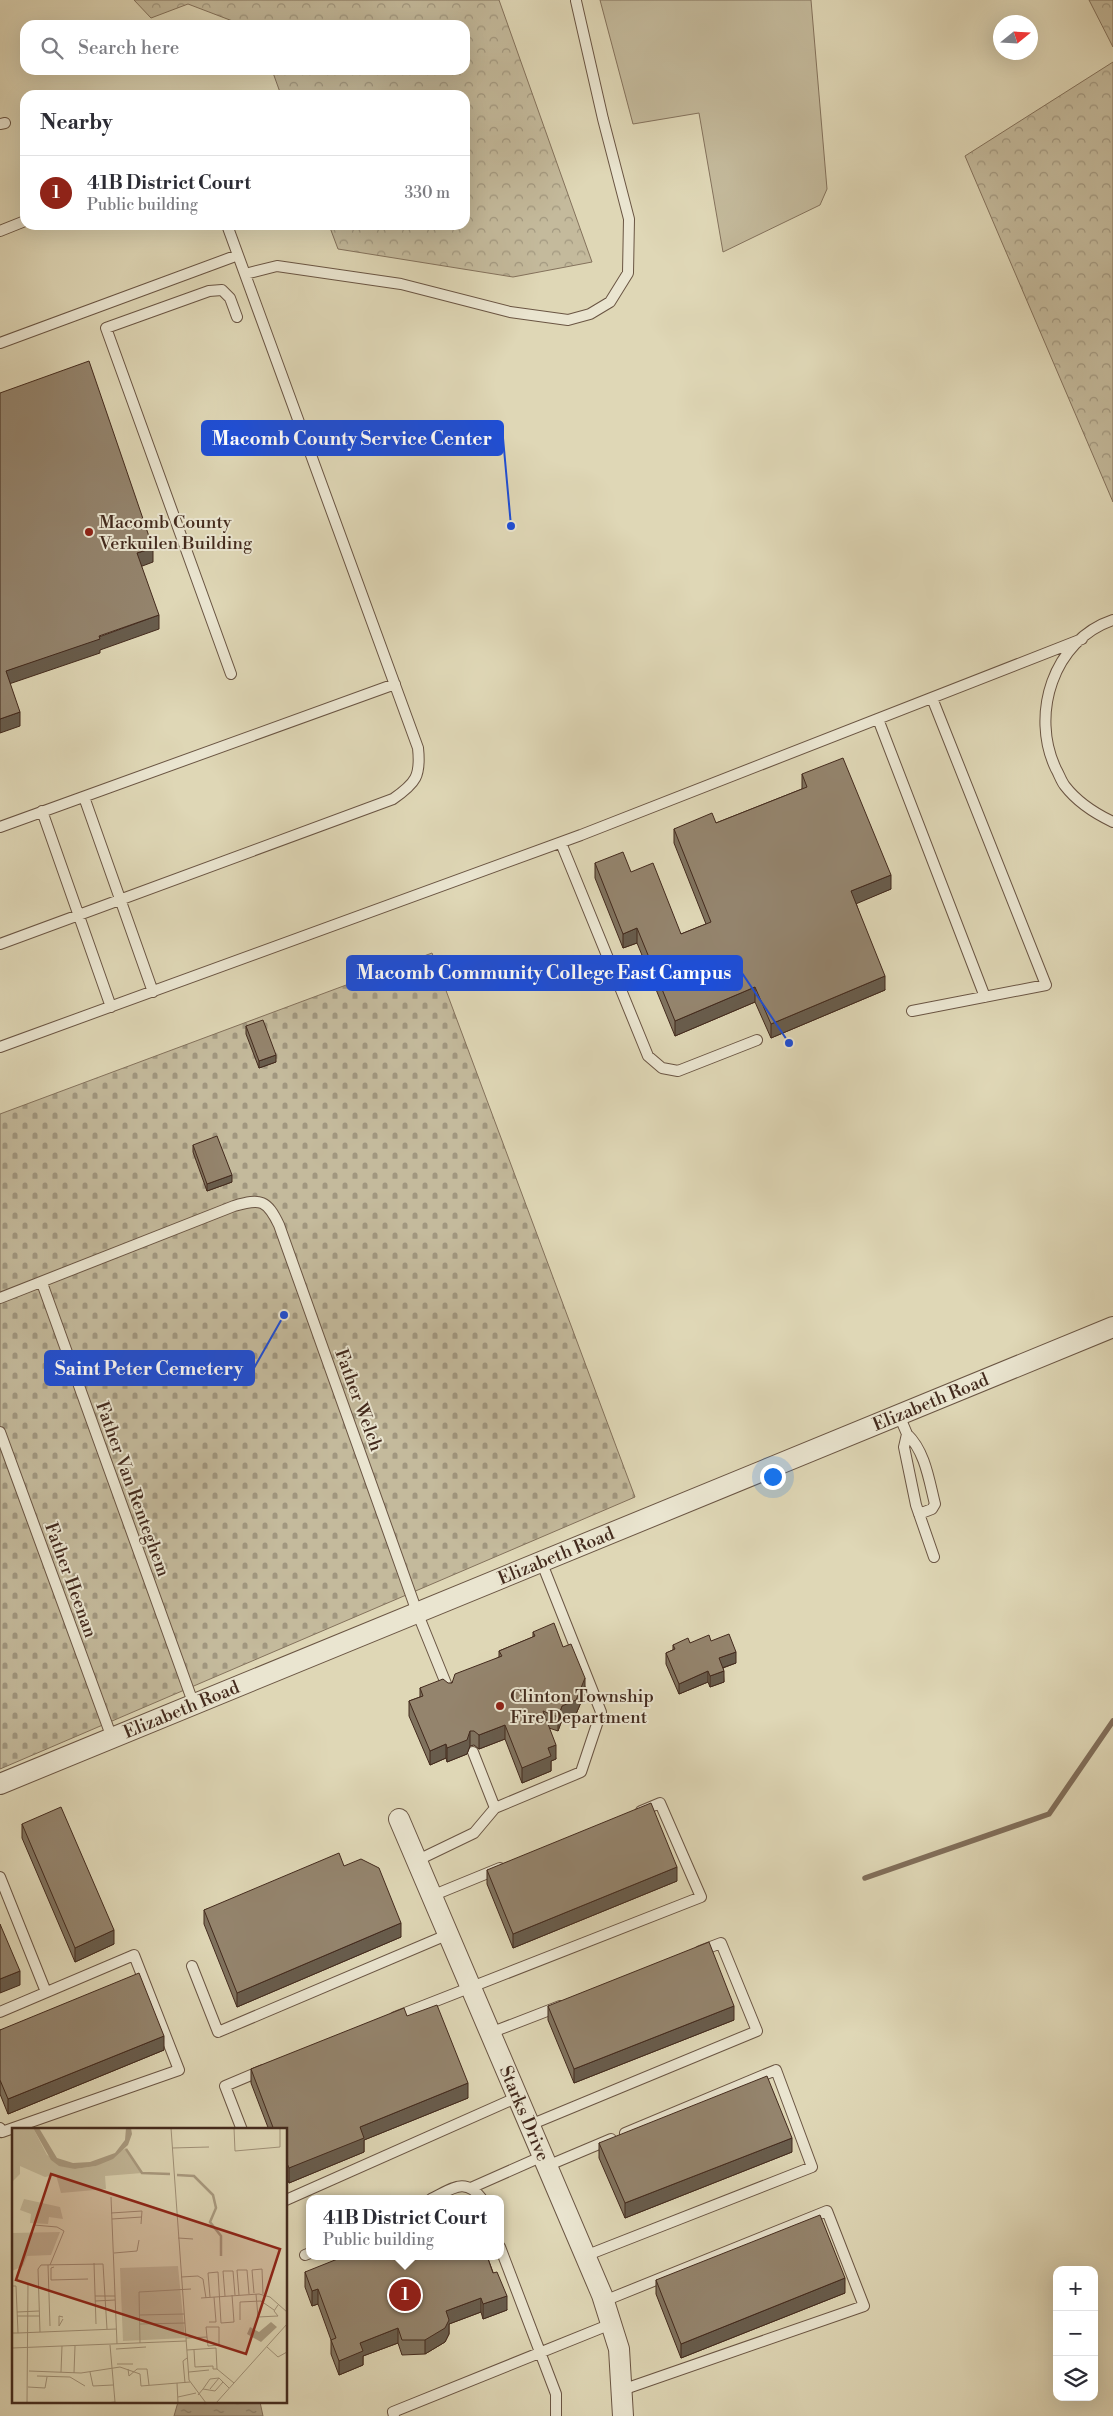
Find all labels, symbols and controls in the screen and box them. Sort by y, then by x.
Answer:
north arrow [993,15,1038,60]
search box [20,20,470,75]
icon: search [38,34,66,62]
text: Search here [78,36,179,60]
text: Nearby [40,110,113,136]
text: 41B District Court [87,171,251,195]
text: 1 [52,183,60,203]
text: 330 m [404,183,450,203]
text: Public building [87,195,198,215]
callout: Macomb County Service Center [202,421,503,455]
text: Macomb County Service Center [212,427,493,451]
place label: Macomb County Verkuilen Building [98,511,253,555]
marker: Macomb County Verkuilen Building [83,526,95,538]
callout: Macomb Community College East Campus [347,956,742,990]
text: Macomb Community College East Campus [357,961,731,985]
street label: Father Welch [329,1346,388,1455]
callout: Saint Peter Cemetery [45,1351,254,1385]
text: Saint Peter Cemetery [55,1357,244,1381]
street label: Elizabeth Road [869,1368,993,1436]
street label: Father Van Renteghem [90,1398,175,1580]
your location [760,1464,786,1490]
street label: Father Heenan [39,1519,102,1641]
street label: Elizabeth Road [495,1522,618,1590]
street label: Elizabeth Road [120,1676,244,1744]
place label: Clinton Township Fire Department [510,1685,654,1729]
marker: Clinton Township Fire Department [494,1700,506,1712]
street label: Starks Drive [494,2062,555,2165]
inset map [12,2128,288,2404]
popup [306,2195,504,2260]
text: 41B District Court [323,2206,487,2230]
text: Public building [323,2230,434,2250]
map controls [1053,2266,1098,2401]
button: + [1053,2266,1098,2311]
pin: 1 [389,2276,421,2314]
button: − [1053,2311,1098,2356]
button: layers [1053,2356,1098,2401]

